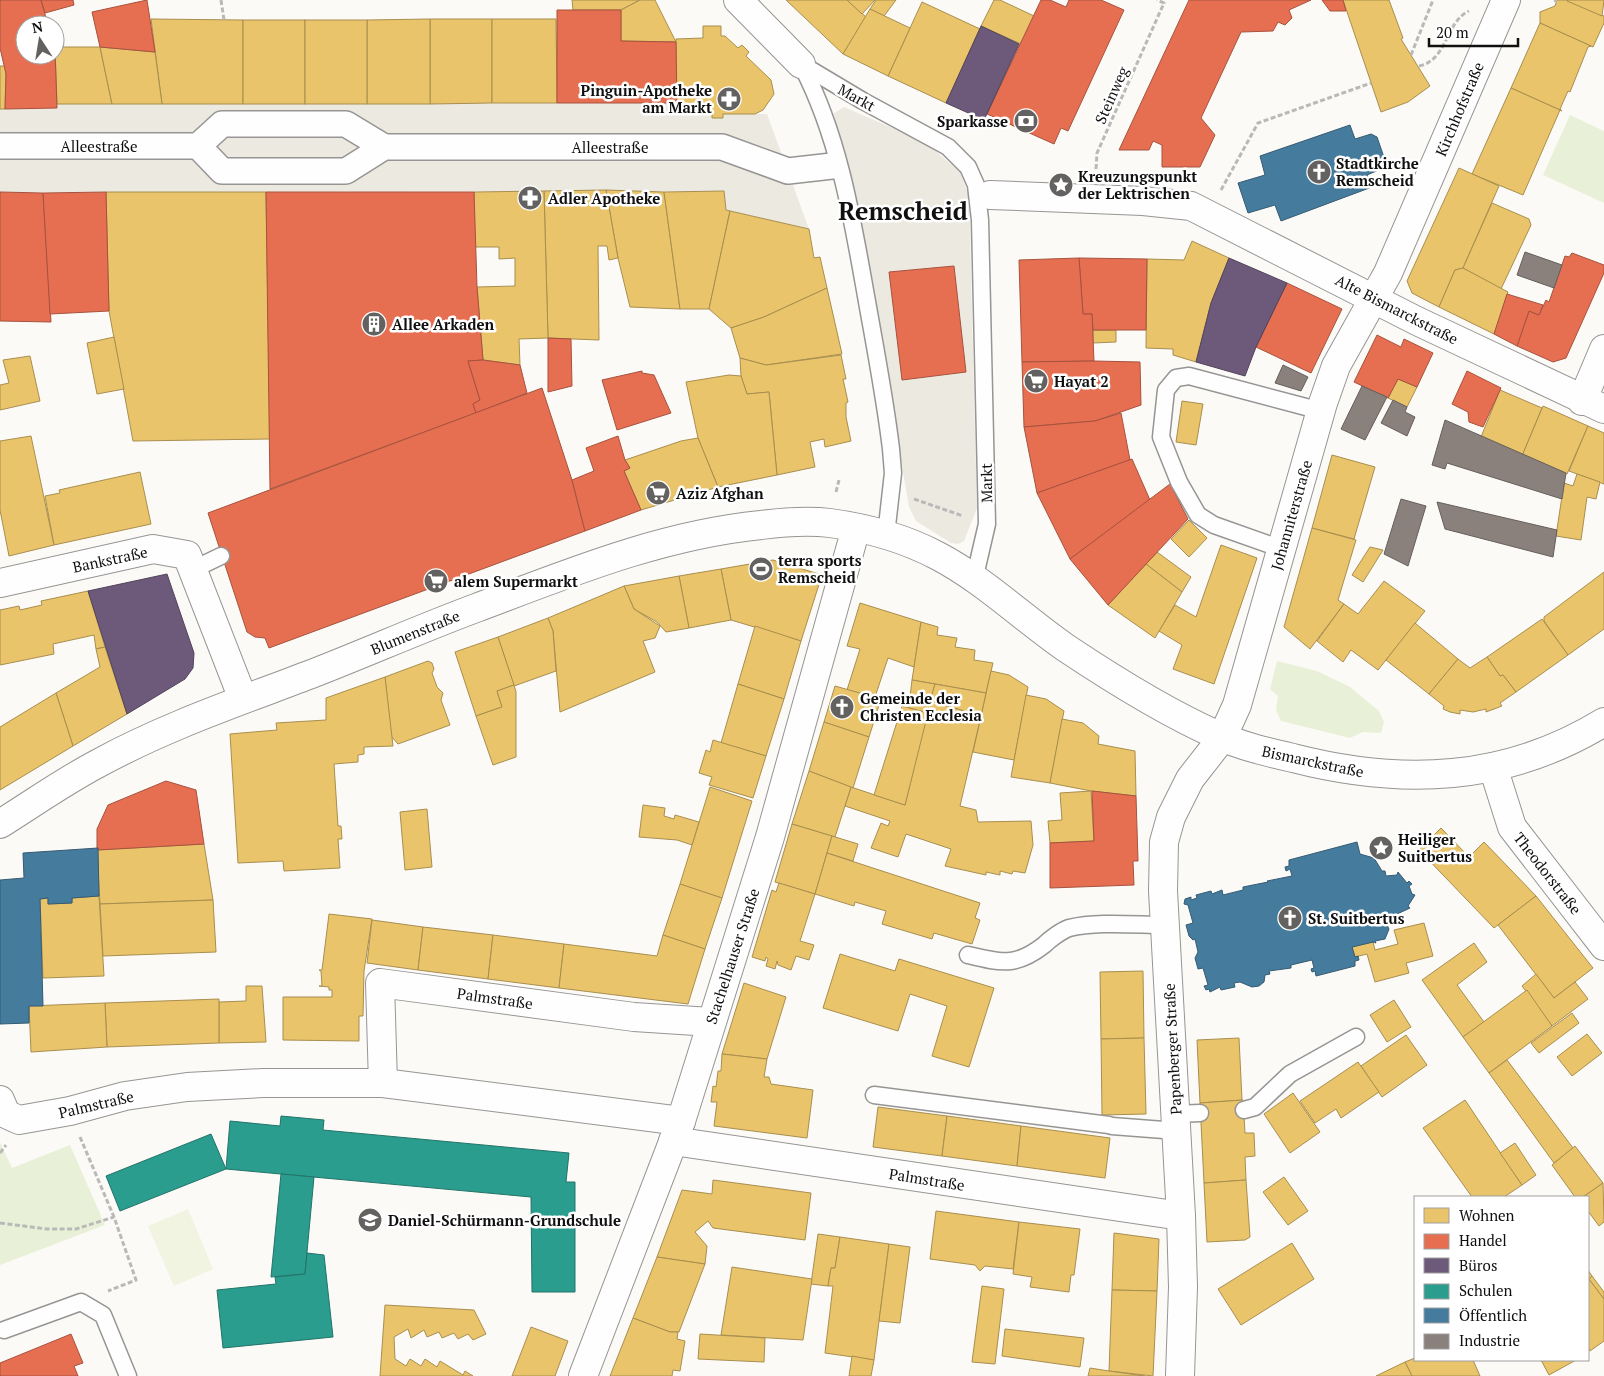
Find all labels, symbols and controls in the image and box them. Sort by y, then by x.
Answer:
north arrow [15,15,65,65]
scale bar [1429,15,1518,47]
text: N [30,16,45,37]
text: 20 m [1436,22,1469,42]
street label: Kirchhofstraße [1430,59,1488,159]
street label: Steinweg [1090,62,1133,127]
street label: Markt [835,79,880,116]
place label: Pinguin-Apotheke am Markt [581,80,712,117]
pharmacy icon: Pinguin-Apotheke am Markt [716,86,742,112]
bank icon: Sparkasse [1013,108,1039,134]
place label: Sparkasse [937,111,1008,131]
street label: Alleestraße [61,136,137,156]
street label: Alleestraße [572,137,648,157]
place label: Stadtkirche Remscheid [1336,153,1419,190]
church icon: Stadtkirche Remscheid [1306,159,1332,185]
place label: Kreuzungspunkt der Lektrischen [1078,166,1197,203]
place icon: Kreuzungspunkt der Lektrischen [1048,172,1074,198]
pharmacy icon: Adler Apotheke [517,185,543,211]
place label: Adler Apotheke [548,188,660,208]
district label: Remscheid [838,194,968,227]
street label: Alte Bismarckstraße [1332,269,1462,349]
building icon: Allee Arkaden [361,311,387,337]
place label: Allee Arkaden [392,314,494,334]
supermarket icon: Hayat 2 [1023,368,1049,394]
place label: Hayat 2 [1054,371,1109,391]
street label: Johanniterstraße [1266,458,1316,572]
street label: Markt [976,463,996,503]
supermarket icon: Aziz Afghan [645,480,671,506]
place label: Aziz Afghan [676,483,764,503]
street label: Bankstraße [71,541,149,577]
place label: terra sports Remscheid [778,550,862,587]
sports icon: terra sports Remscheid [748,556,774,582]
supermarket icon: alem Supermarkt [423,568,449,594]
place label: alem Supermarkt [454,571,578,591]
street label: Blumenstraße [368,605,462,659]
place label: Gemeinde der Christen Ecclesia [860,688,983,725]
church icon: Gemeinde der Christen Ecclesia [829,694,855,720]
street label: Bismarckstraße [1260,740,1366,782]
street label: Theodorstraße [1510,828,1586,918]
place label: Heiliger Suitbertus [1398,829,1472,866]
place icon: Heiliger Suitbertus [1368,835,1394,861]
street label: Stachelhauser Straße [701,886,763,1026]
church icon: St. Suitbertus [1277,905,1303,931]
place label: St. Suitbertus [1308,908,1405,928]
street label: Palmstraße [456,983,534,1013]
street label: Papenberger Straße [1159,983,1185,1115]
street label: Palmstraße [56,1086,136,1122]
street label: Palmstraße [888,1163,966,1195]
legend [1414,1196,1589,1361]
text: Wohnen [1459,1205,1515,1225]
school or university icon: Daniel-Schürmann-Grundschule [357,1207,383,1233]
place label: Daniel-Schürmann-Grundschule [388,1210,621,1230]
text: Handel [1459,1230,1507,1250]
text: Büros [1459,1255,1497,1275]
text: Schulen [1459,1280,1513,1300]
text: Öffentlich [1459,1305,1527,1325]
text: Industrie [1459,1330,1520,1350]

